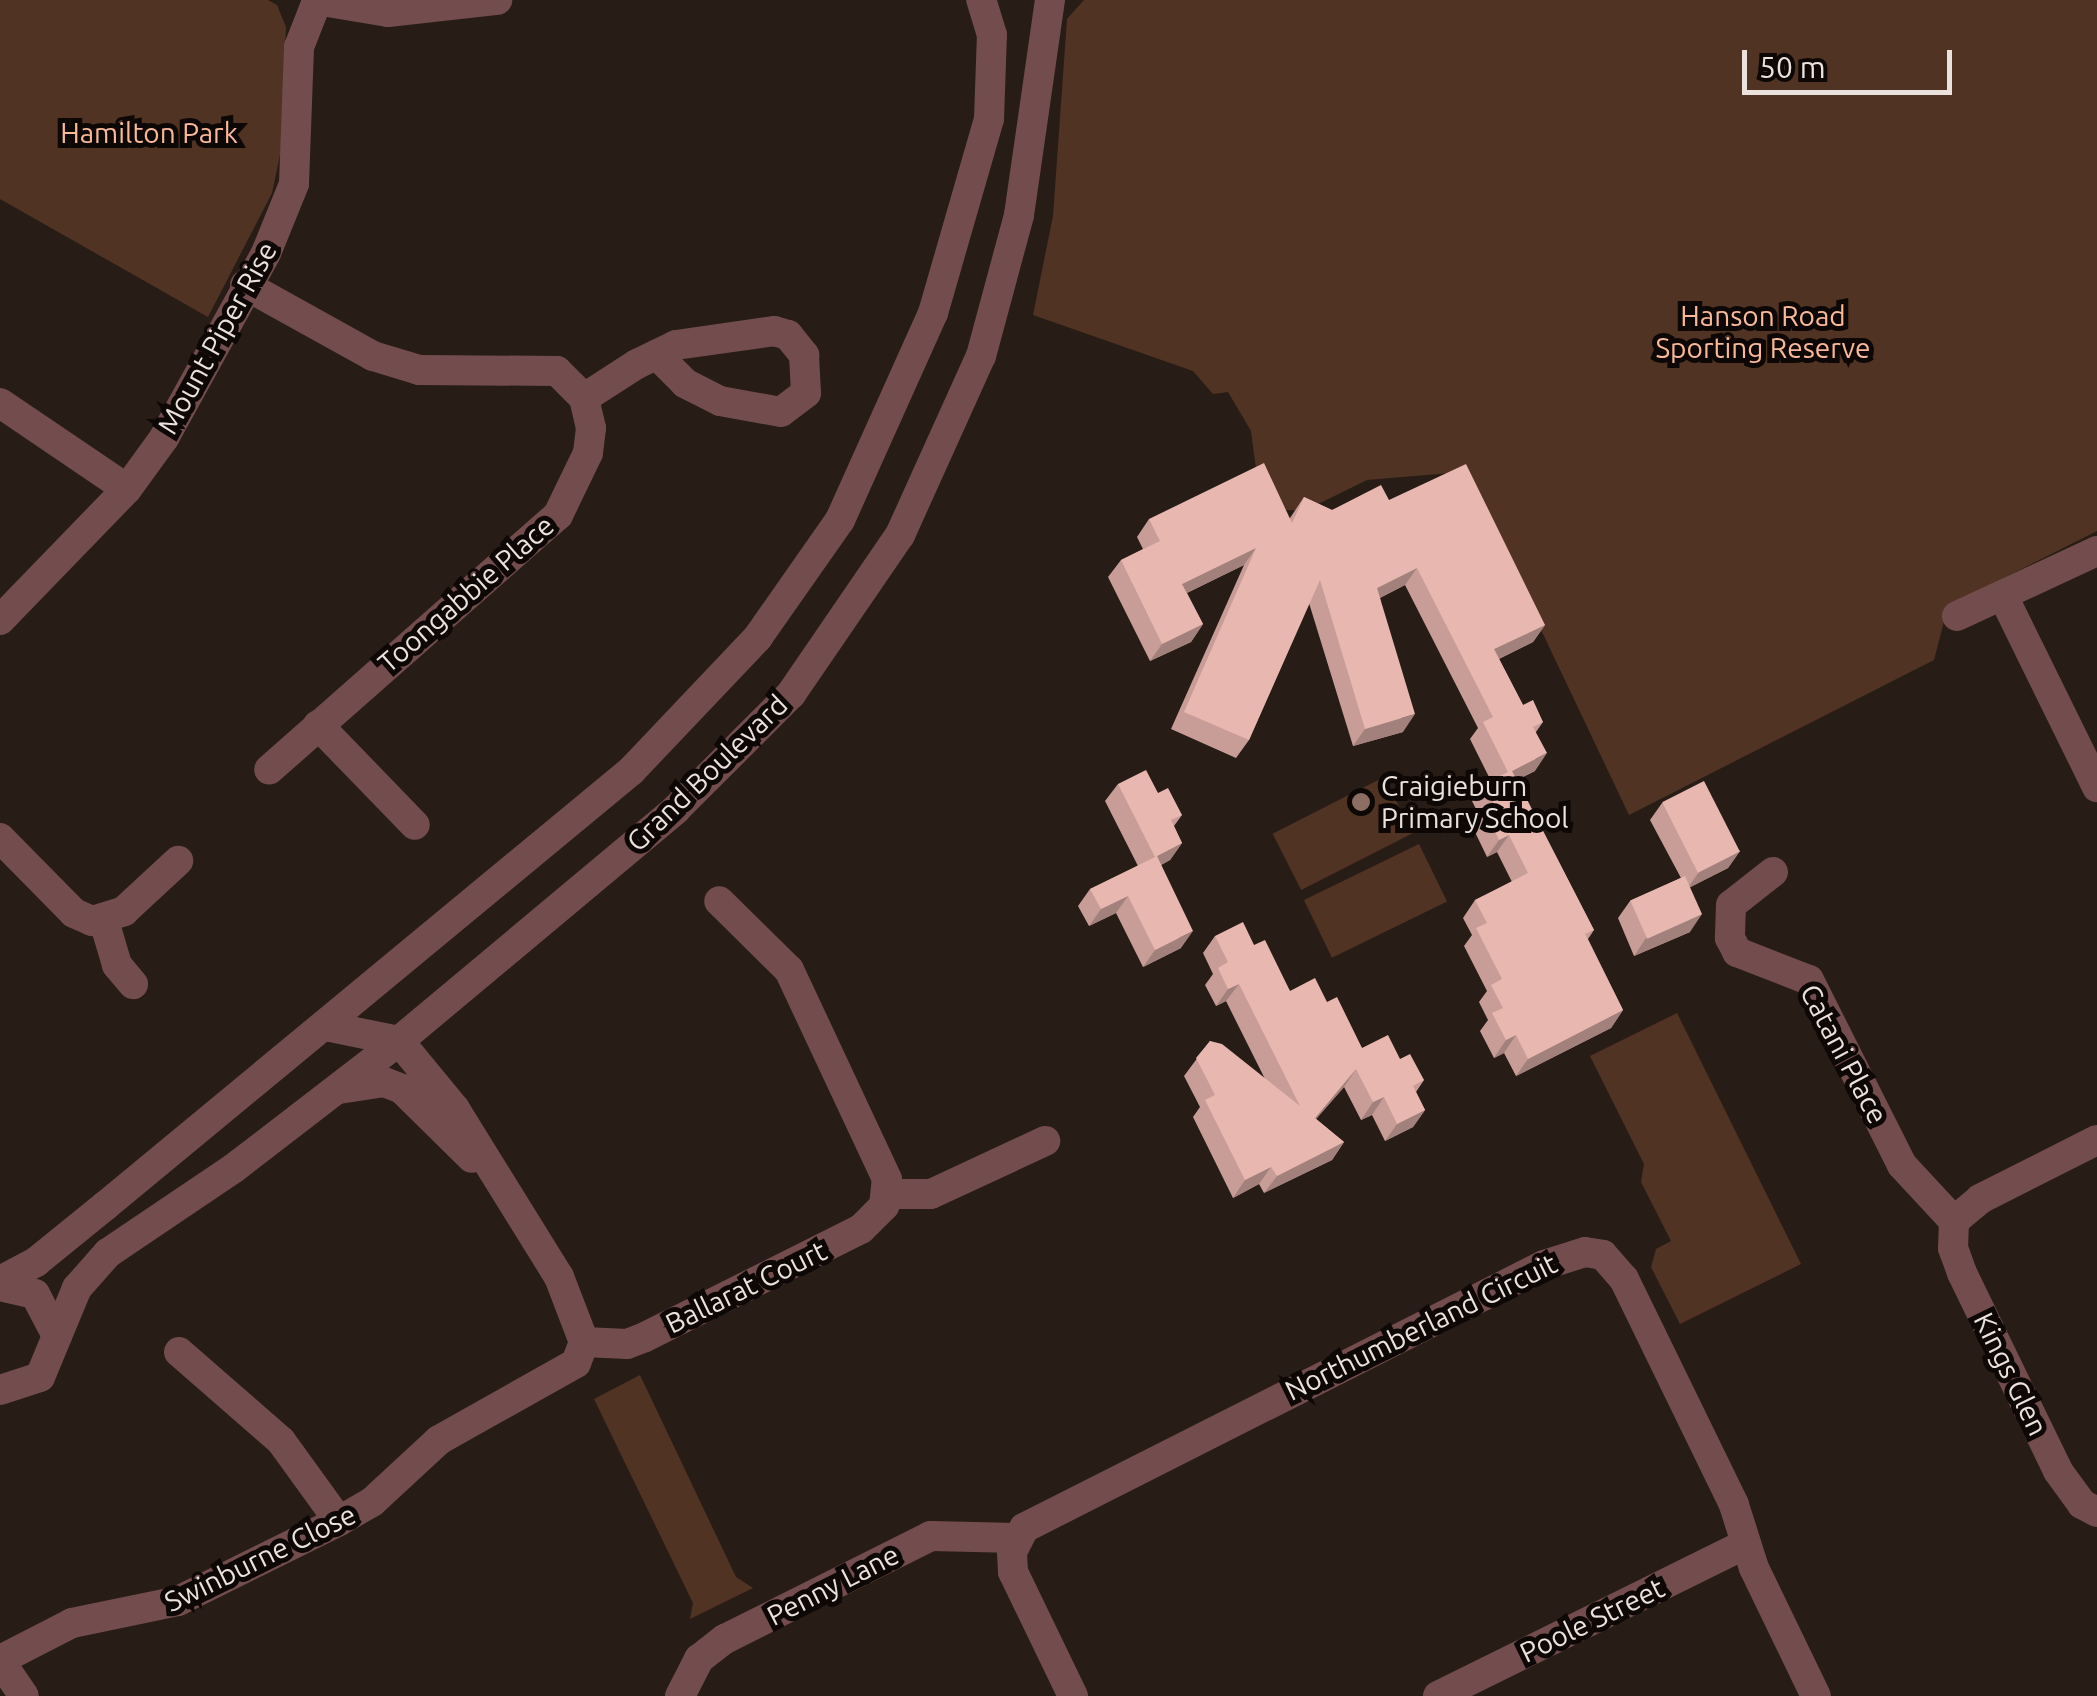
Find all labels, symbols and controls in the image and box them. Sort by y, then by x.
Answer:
scale bar [1747,30,1957,92]
text: 50 m [1759,50,1826,84]
park label: Hamilton Park [60,116,238,150]
street label: Mount Piper Rise [150,236,284,440]
park label: Hanson Road Sporting Reserve [1655,299,1871,365]
street label: Toongabbie Place [371,509,561,679]
street label: Grand Boulevard [620,688,794,858]
place label: Craigieburn Primary School [1381,769,1569,835]
marker: Craigieburn Primary School [1350,791,1372,813]
street label: Catani Place [1793,979,1895,1129]
street label: Ballarat Court [660,1234,832,1340]
street label: Northumberland Circuit [1279,1246,1563,1408]
street label: Kings Glen [1967,1307,2055,1441]
street label: Swinburne Close [159,1497,361,1619]
street label: Penny Lane [761,1537,905,1633]
street label: Poole Street [1514,1571,1670,1669]

